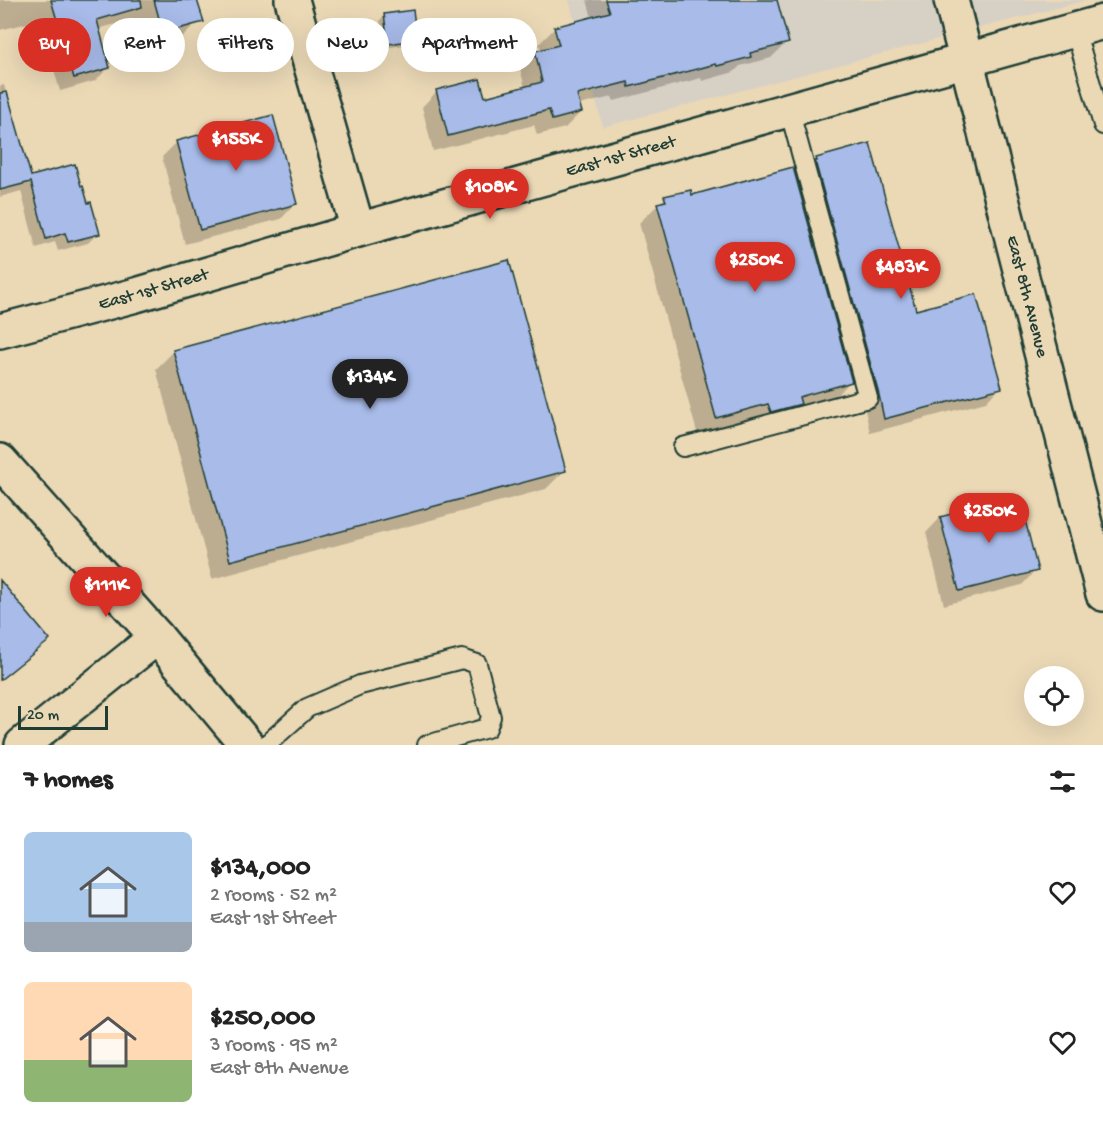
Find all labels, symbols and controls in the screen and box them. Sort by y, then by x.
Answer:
chip: Buy [18,18,91,72]
chip: Rent [103,18,185,72]
chip: Filters [197,18,294,72]
chip: New [306,18,389,72]
chip: Apartment [401,18,537,72]
pin: $155K [194,121,278,172]
text: $155K [211,129,261,152]
street label: East 1st Street [564,131,680,182]
pin: $108K [448,169,532,220]
text: $108K [465,177,515,200]
street label: East 8th Avenue [1001,233,1053,360]
pin: $250K [713,242,797,293]
pin: $483K [859,249,943,300]
text: $250K [729,250,781,273]
text: $483K [876,257,926,280]
street label: East 1st Street [96,263,212,315]
pin: $134K [328,359,412,410]
text: $134K [346,367,394,390]
pin: $250K [947,493,1031,544]
text: $250K [963,501,1015,524]
pin: $111K [64,567,148,618]
text: $111K [84,575,128,598]
map controls [1024,666,1084,726]
button: locate [1024,666,1084,726]
scale bar [18,703,108,730]
text: 20 m [27,707,59,726]
icon: filters [1046,765,1079,798]
text: 7 homes [24,766,113,797]
text: $134,000 [210,854,310,885]
icon: home [72,856,144,928]
icon: heart [1046,876,1079,909]
text: 2 rooms · 52 m² [210,885,337,908]
text: East 1st Street [210,908,336,931]
text: $250,000 [210,1004,315,1035]
icon: home [72,1006,144,1078]
icon: heart [1046,1026,1079,1059]
text: 3 rooms · 95 m² [210,1035,338,1058]
text: East 8th Avenue [210,1058,349,1081]

